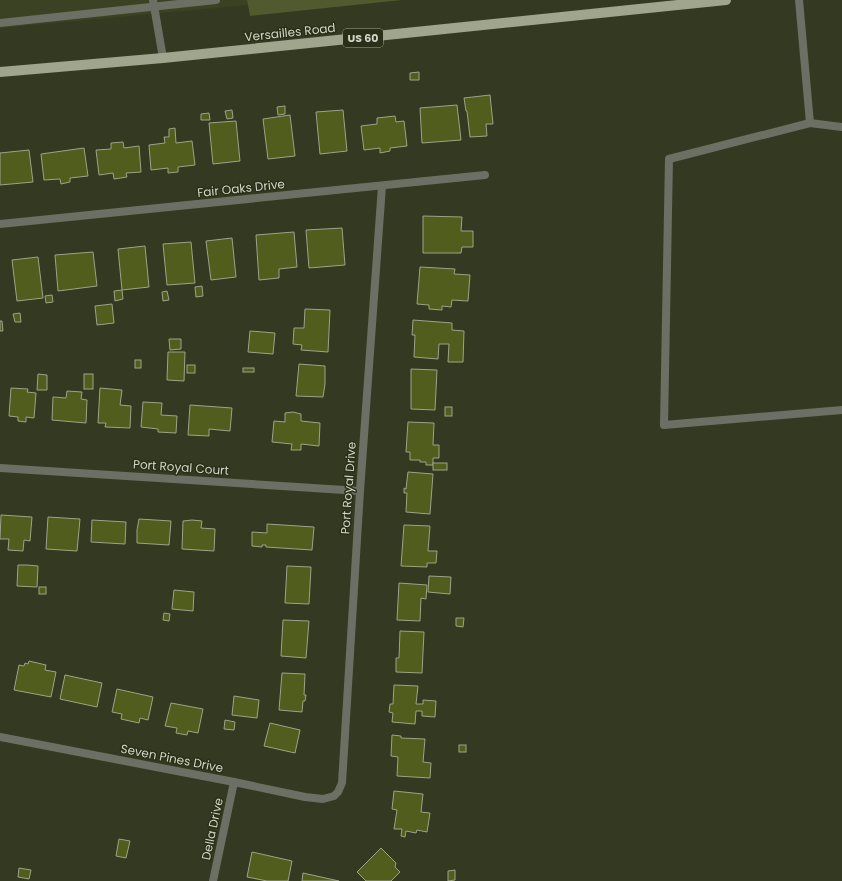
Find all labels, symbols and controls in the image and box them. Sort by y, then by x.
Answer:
street label: Versailles Road [244,19,336,45]
road number: US 60 [343,29,383,47]
street label: Fair Oaks Drive [196,175,286,201]
street label: Port Royal Drive [336,441,360,535]
street label: Port Royal Court [132,455,230,479]
street label: Seven Pines Drive [119,740,225,776]
street label: Della Drive [197,796,227,862]

